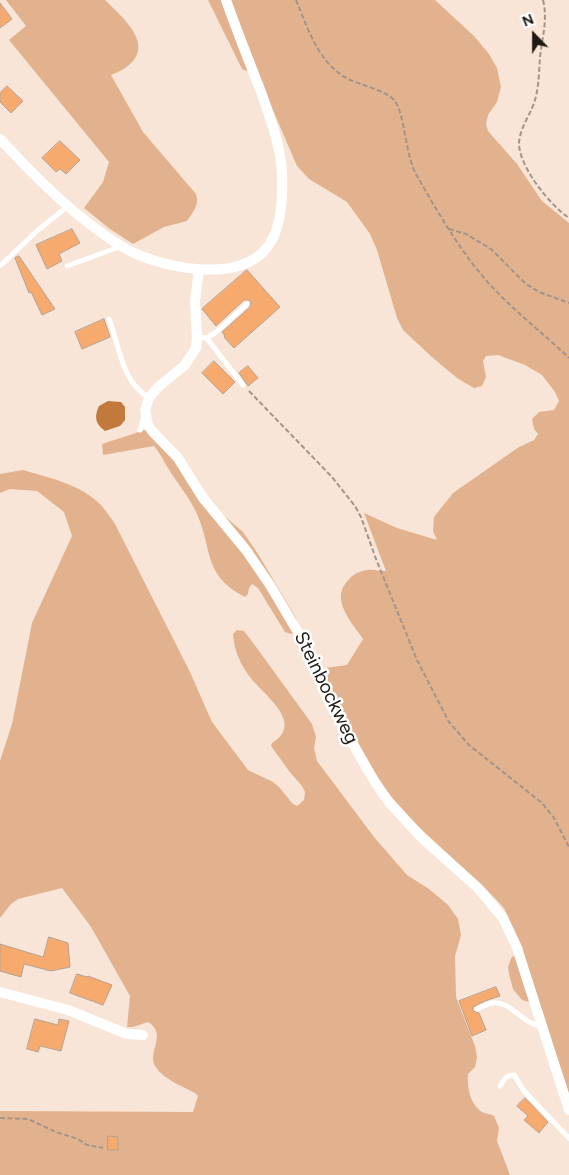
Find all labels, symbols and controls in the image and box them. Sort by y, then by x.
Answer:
north arrow [509,10,559,60]
text: N [520,11,536,31]
street label: Steinbockweg [289,628,363,748]

